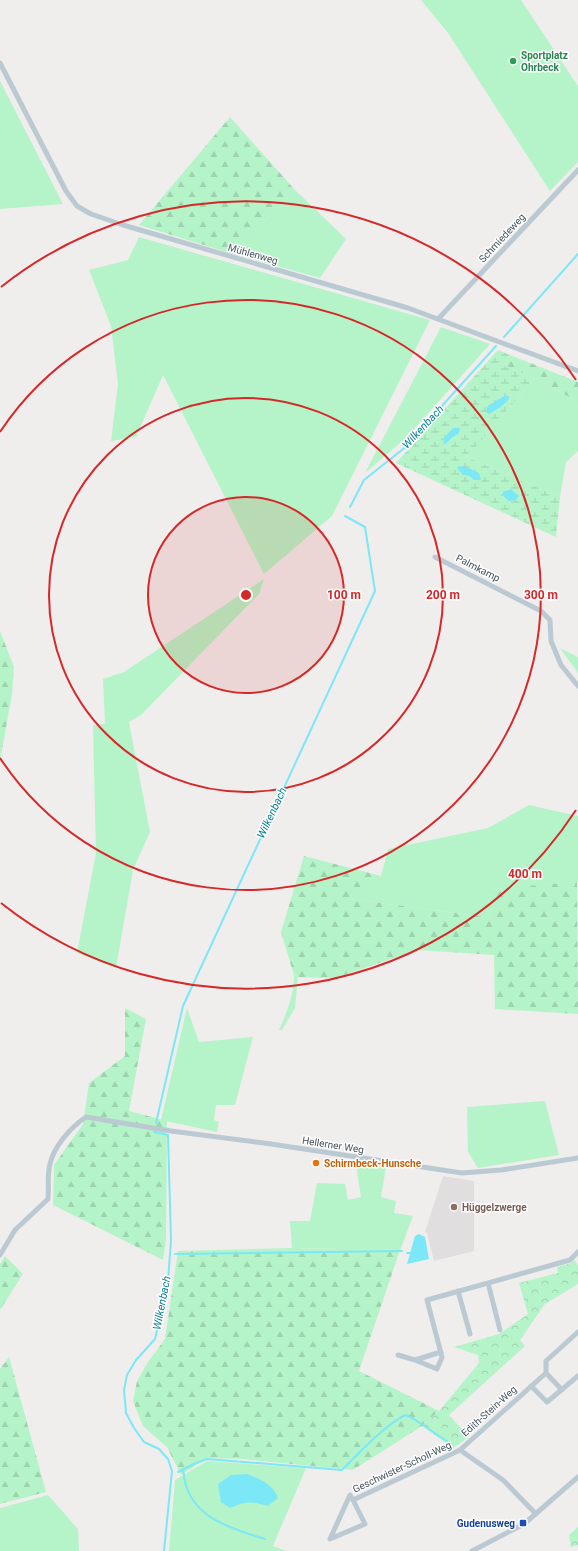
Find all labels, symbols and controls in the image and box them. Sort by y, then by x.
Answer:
place label: Sportplatz Ohrbeck [521,50,568,73]
marker: Sportplatz Ohrbeck [508,56,518,66]
street label: Schmiedeweg [477,211,527,265]
street label: Mühlenweg [227,242,279,266]
water label: Wilkenbach [400,402,447,451]
street label: Palmkamp [454,552,502,584]
centre of rings [239,588,253,602]
text: 100 m [327,588,361,602]
text: 200 m [426,588,460,602]
text: 300 m [524,588,558,602]
water label: Wilkenbach [255,785,290,841]
text: 400 m [508,867,542,881]
street label: Hellerner Weg [301,1135,365,1155]
marker: Schirmbeck-Hunsche [311,1158,321,1168]
place label: Schirmbeck-Hunsche [324,1158,422,1169]
marker: Hüggelzwerge [449,1202,459,1212]
place label: Hüggelzwerge [462,1202,527,1213]
water label: Wilkenbach [150,1275,174,1331]
street label: Edith-Stein-Weg [459,1383,519,1439]
street label: Geschwister-Scholl-Weg [351,1439,453,1495]
place label: Gudenusweg [457,1518,515,1529]
marker: Gudenusweg [518,1518,528,1528]

